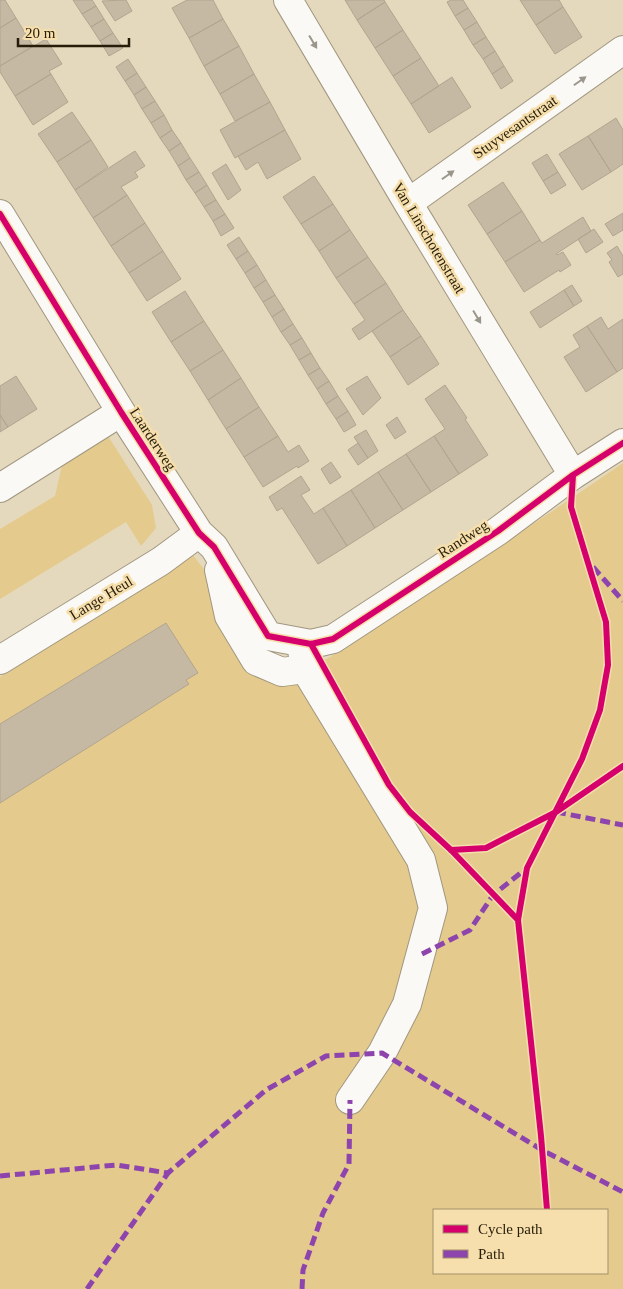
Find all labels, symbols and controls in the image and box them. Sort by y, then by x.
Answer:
scale bar [18,15,129,47]
text: 20 m [25,25,56,41]
one-way arrow [308,35,317,48]
one-way arrow [573,76,587,86]
street label: Stuyvesantstraat [470,92,561,162]
one-way arrow [441,170,455,180]
street label: Van Linschotenstraat [390,180,469,297]
one-way arrow [472,310,481,323]
street label: Laarderweg [127,405,179,474]
street label: Randweg [435,517,492,561]
street label: Lange Heul [67,573,135,623]
legend [433,1209,608,1274]
text: Cycle path [478,1221,543,1237]
text: Path [478,1246,505,1262]

